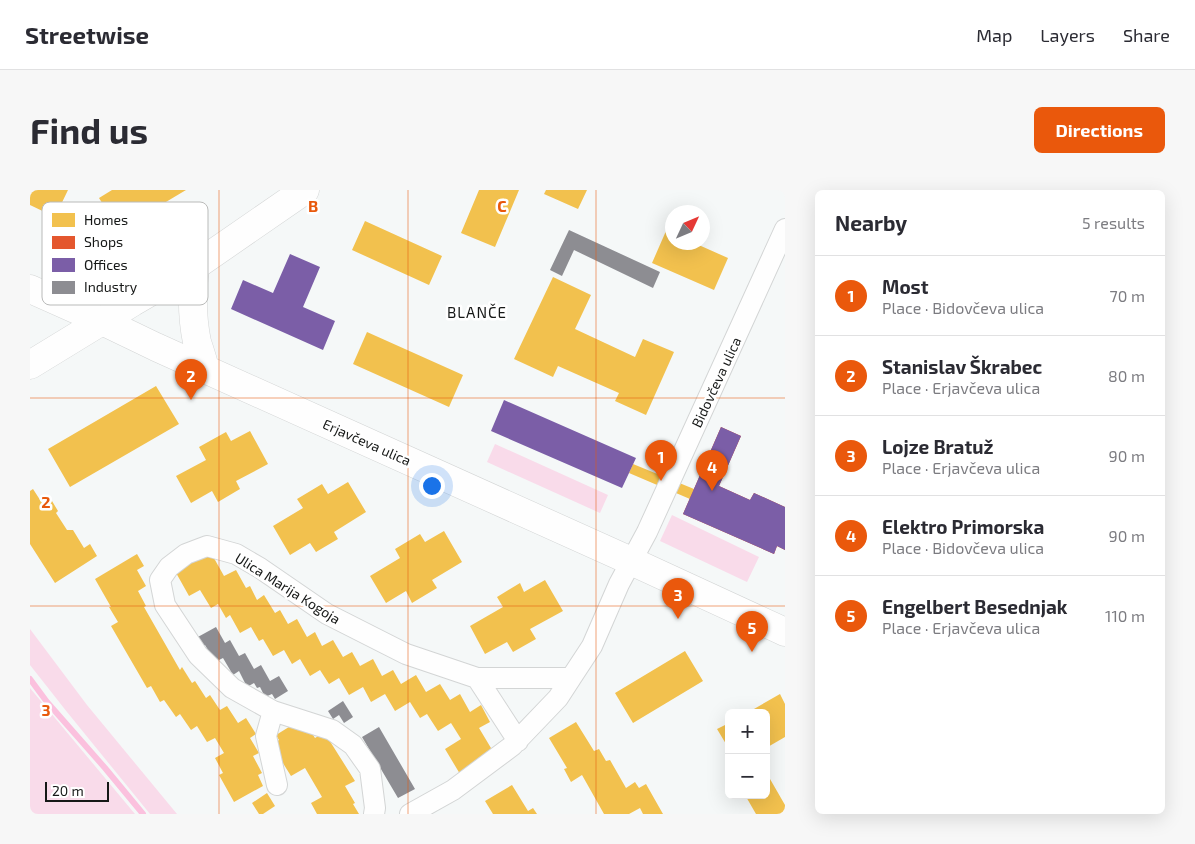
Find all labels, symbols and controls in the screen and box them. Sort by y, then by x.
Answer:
text: Streetwise [25,20,149,49]
text: Map [976,24,1012,46]
text: Layers [1040,24,1095,46]
text: Share [1123,24,1170,46]
button: Directions [1034,107,1165,153]
text: Find us [30,109,148,151]
text: B [308,196,318,215]
text: C [497,196,507,215]
legend [42,202,208,305]
north arrow [665,205,710,250]
text: Nearby [835,210,907,235]
text: Homes [84,211,128,228]
text: 5 results [1082,213,1145,232]
text: Shops [84,233,123,250]
text: Offices [84,256,128,273]
text: Most [882,275,928,298]
text: Industry [84,278,138,295]
text: 1 [848,286,854,305]
text: 70 m [1110,286,1145,305]
text: Place · Bidovčeva ulica [882,298,1044,317]
district label: BLANČE [447,303,507,321]
street label: Bidovčeva ulica [688,334,744,430]
text: Stanislav Škrabec [882,355,1042,378]
pin: 2 [175,359,207,400]
text: 2 [846,366,856,385]
text: 80 m [1108,366,1145,385]
text: Place · Erjavčeva ulica [882,378,1040,397]
street label: Erjavčeva ulica [320,415,414,469]
text: Lojze Bratuž [882,435,994,458]
pin: 1 [645,440,677,481]
text: 3 [846,446,856,465]
text: 90 m [1109,446,1145,465]
pin: 4 [696,450,728,491]
text: Place · Erjavčeva ulica [882,458,1040,477]
your location [419,473,445,499]
text: 2 [41,492,51,511]
text: Elektro Primorska [882,515,1044,538]
text: 4 [846,526,856,545]
text: 90 m [1109,526,1145,545]
text: Place · Bidovčeva ulica [882,538,1044,557]
street label: Ulica Marija Kogoja [232,549,344,627]
pin: 3 [662,578,694,619]
text: Engelbert Besednjak [882,595,1067,618]
text: 5 [847,606,855,625]
text: 110 m [1105,606,1145,625]
pin: 5 [736,611,768,652]
text: Place · Erjavčeva ulica [882,618,1040,637]
text: 3 [41,700,51,719]
map controls [725,709,770,799]
button: + [725,709,770,754]
button: − [725,754,770,799]
scale bar [45,779,109,802]
text: 20 m [52,782,84,799]

